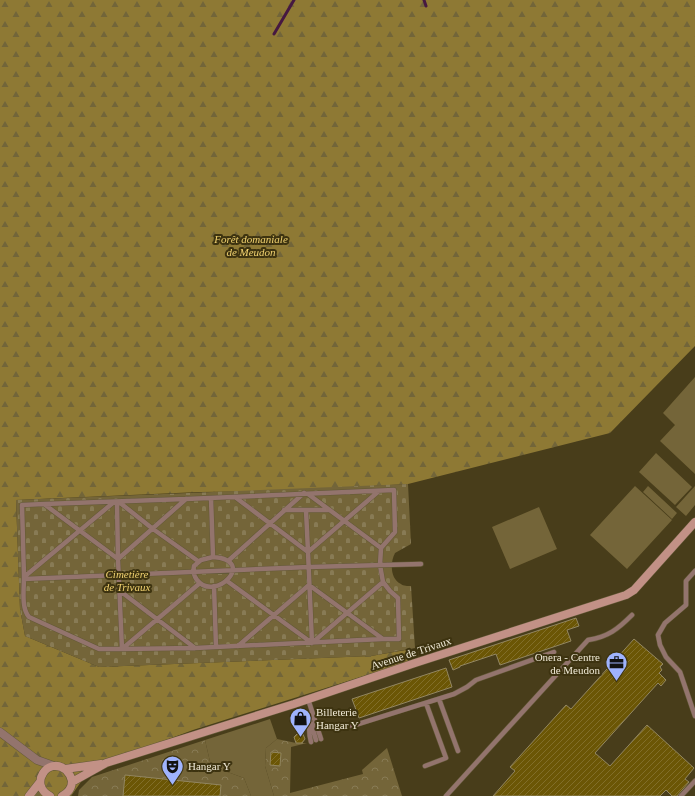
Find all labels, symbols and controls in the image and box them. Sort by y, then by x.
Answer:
park label: Forêt domaniale de Meudon [213,233,288,258]
park label: Cimetière de Trivaux [104,568,150,593]
street label: Avenue de Trivaux [369,634,453,672]
office icon: Onera - Centre de Meudon [603,650,629,683]
place label: Onera - Centre de Meudon [535,651,600,676]
shop icon: Billeterie Hangar Y [287,705,313,738]
place label: Billeterie Hangar Y [316,706,359,731]
theatre icon: Hangar Y [160,753,186,786]
place label: Hangar Y [188,760,231,772]

